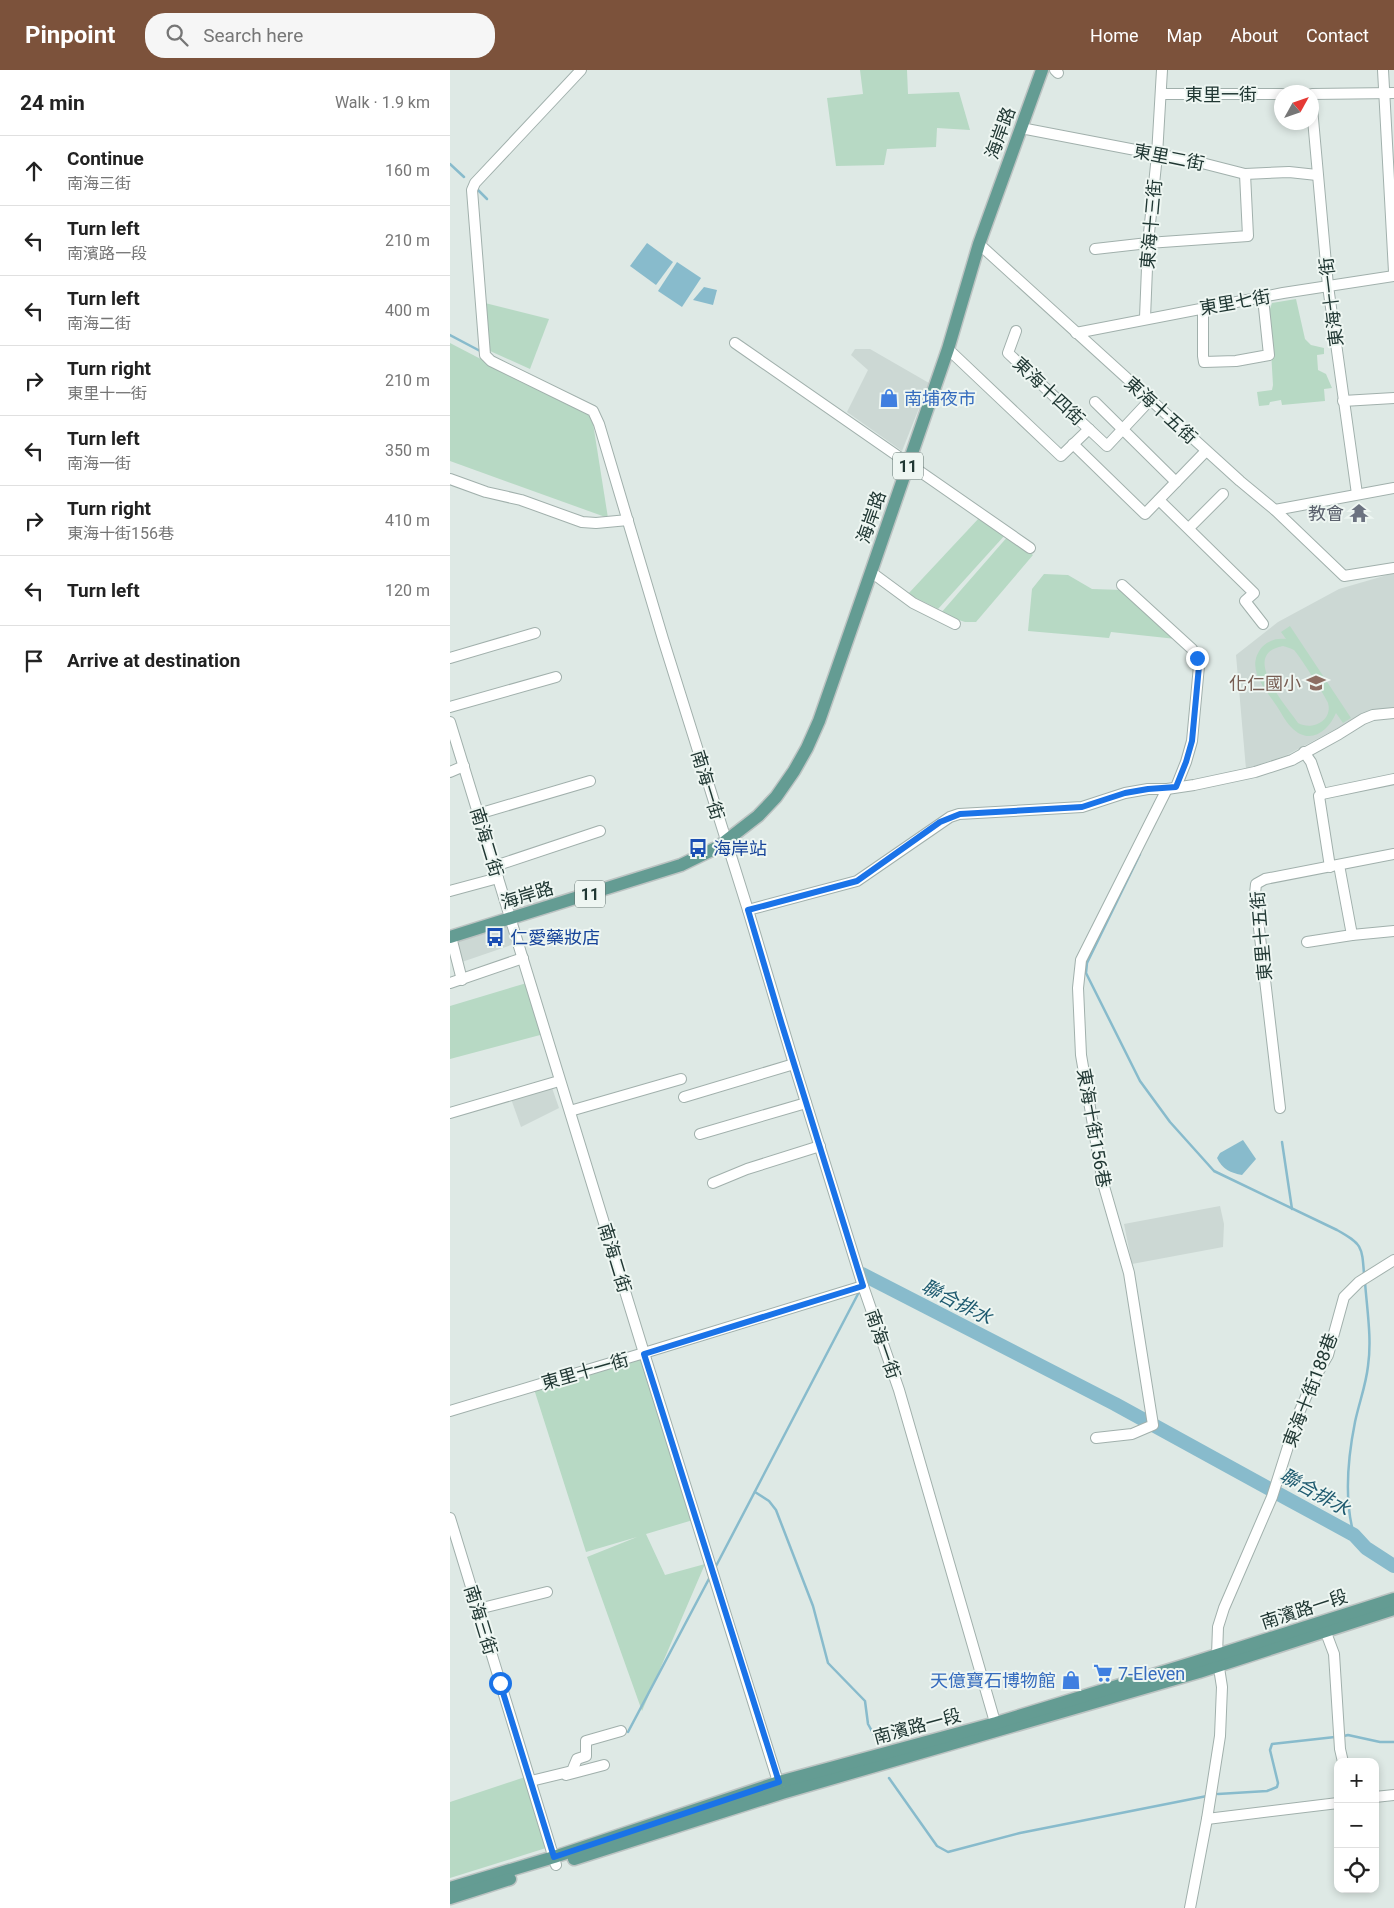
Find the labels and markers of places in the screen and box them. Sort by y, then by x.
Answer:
shop icon: 南埔夜市 [878,387,900,409]
place label: 南埔夜市 [904,388,976,409]
temple icon: 教會 [1348,502,1370,524]
place label: 教會 [1308,503,1344,524]
school or university icon: 化仁國小 [1305,672,1327,694]
place label: 化仁國小 [1229,673,1301,694]
bus stop icon: 海岸站 [687,837,709,859]
place label: 海岸站 [713,838,767,859]
bus stop icon: 仁愛藥妝店 [484,926,506,948]
place label: 仁愛藥妝店 [510,927,600,948]
supermarket icon: 7-Eleven [1092,1662,1114,1684]
place label: 7-Eleven [1118,1663,1185,1684]
shop icon: 天億寶石博物館 [1060,1669,1082,1691]
place label: 天億寶石博物館 [930,1670,1056,1691]

